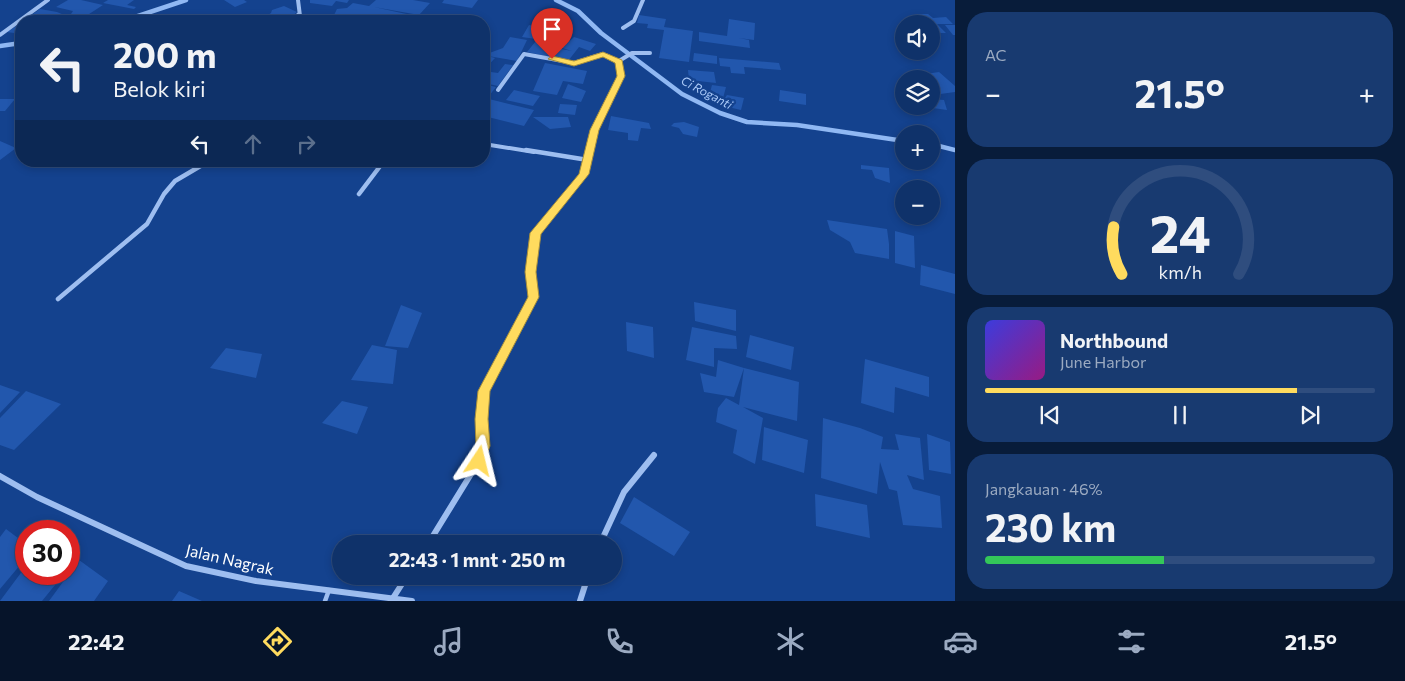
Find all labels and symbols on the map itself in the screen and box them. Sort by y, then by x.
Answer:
pin [531,8,573,59]
water label: Ci Roganti [679,73,736,112]
position arrow [452,434,504,486]
speed limit sign: 30 [15,520,80,585]
street label: Jalan Nagrak [184,540,276,578]

